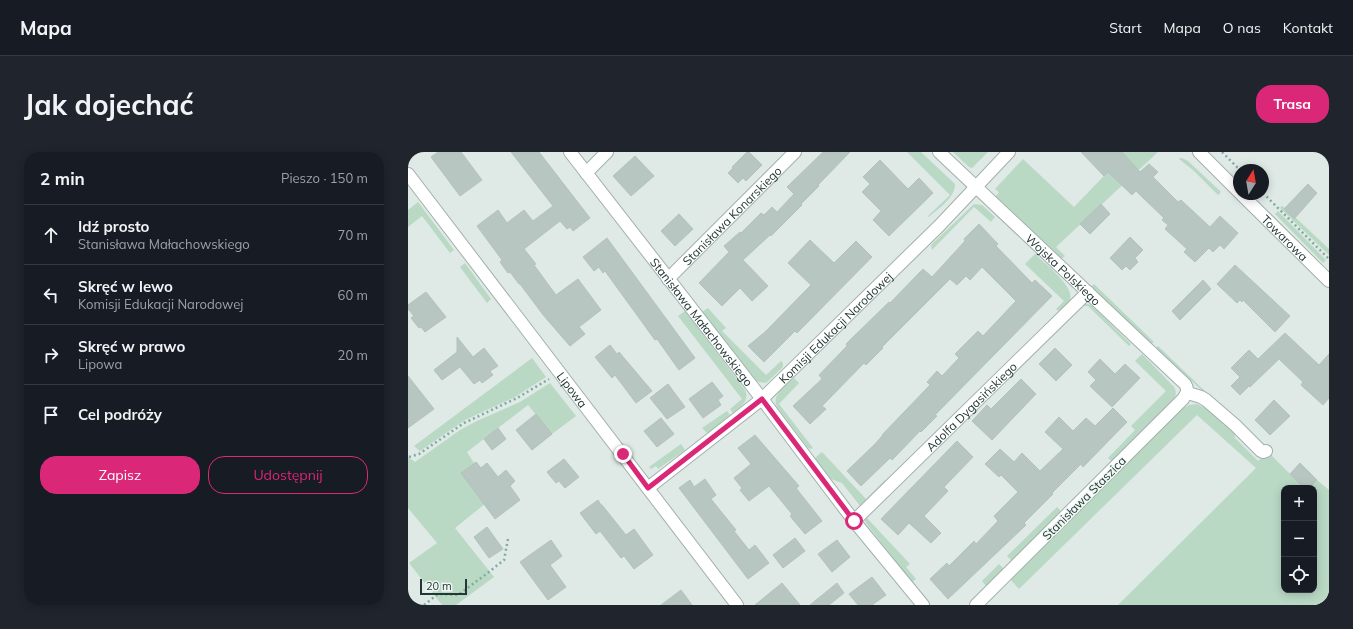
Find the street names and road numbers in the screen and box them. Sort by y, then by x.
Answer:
street label: Stanisława Konarskiego [679,163,784,268]
street label: Towarowa [1259,211,1311,264]
street label: Wojska Polskiego [1023,230,1104,308]
street label: Stanisława Małachowskiego [647,255,757,389]
street label: Komisji Edukacji Narodowej [775,269,895,386]
street label: Adolfa Dygasińskiego [923,358,1020,454]
street label: Lipowa [554,369,591,410]
street label: Stanisława Staszica [1039,453,1129,543]

